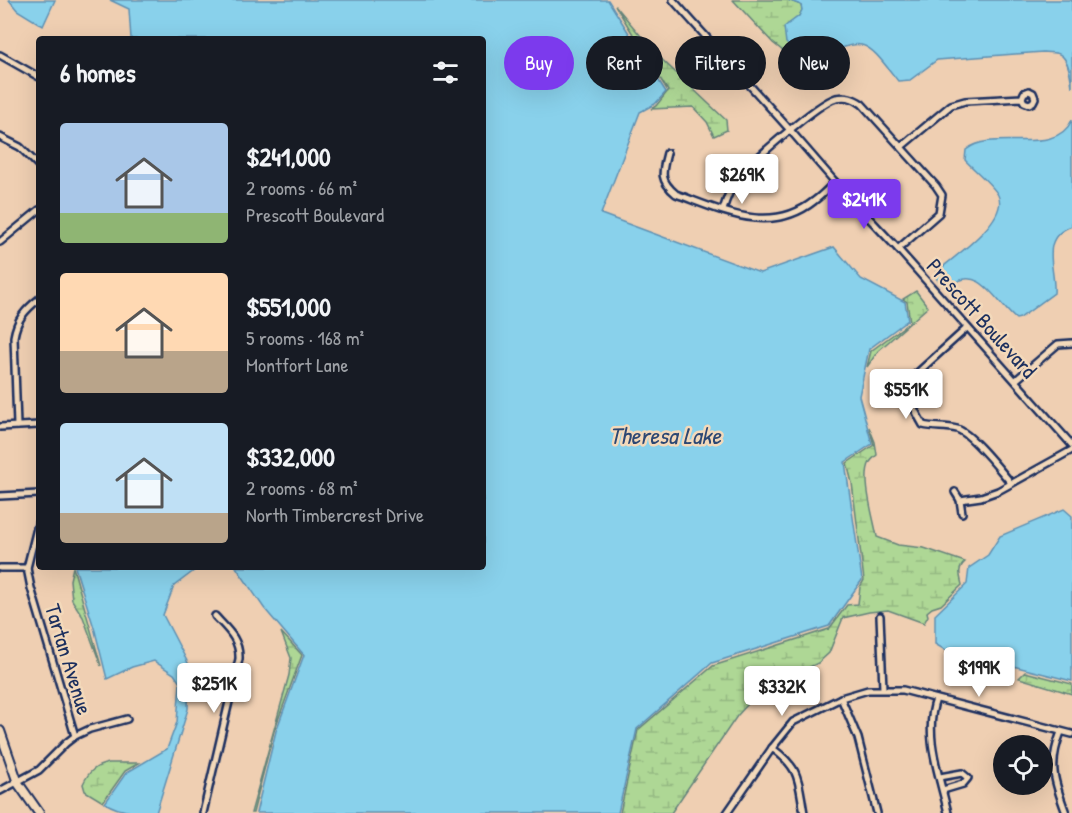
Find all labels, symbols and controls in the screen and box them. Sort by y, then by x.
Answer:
chip: Buy [504,36,574,90]
chip: Rent [586,36,663,90]
chip: Filters [675,36,766,90]
chip: New [778,36,850,90]
text: 6 homes [60,55,136,90]
icon: filters [429,56,462,89]
text: $241,000 [246,139,331,174]
icon: home [108,147,180,219]
pin: $269K [700,154,784,205]
text: $269K [719,160,765,187]
text: 2 rooms · 66 m² [246,174,357,201]
pin: $241K [822,179,906,230]
text: $241K [842,185,886,212]
text: Prescott Boulevard [246,201,384,228]
street label: Prescott Boulevard [920,252,1044,385]
text: $551,000 [246,289,331,324]
icon: home [108,297,180,369]
text: 5 rooms · 168 m² [246,324,364,351]
text: Montfort Lane [246,351,349,378]
pin: $551K [864,369,948,420]
text: $551K [884,375,928,402]
water label: Theresa Lake [609,419,722,451]
text: $332,000 [246,439,335,474]
icon: home [108,447,180,519]
text: 2 rooms · 68 m² [246,474,358,501]
text: North Timbercrest Drive [246,501,424,528]
street label: Tartan Avenue [38,600,100,718]
pin: $199K [937,647,1021,698]
text: $199K [958,653,1000,680]
pin: $251K [172,663,256,714]
pin: $332K [740,666,824,717]
text: $251K [191,669,237,696]
text: $332K [758,672,806,699]
map controls [993,735,1053,795]
button: locate [993,735,1053,795]

